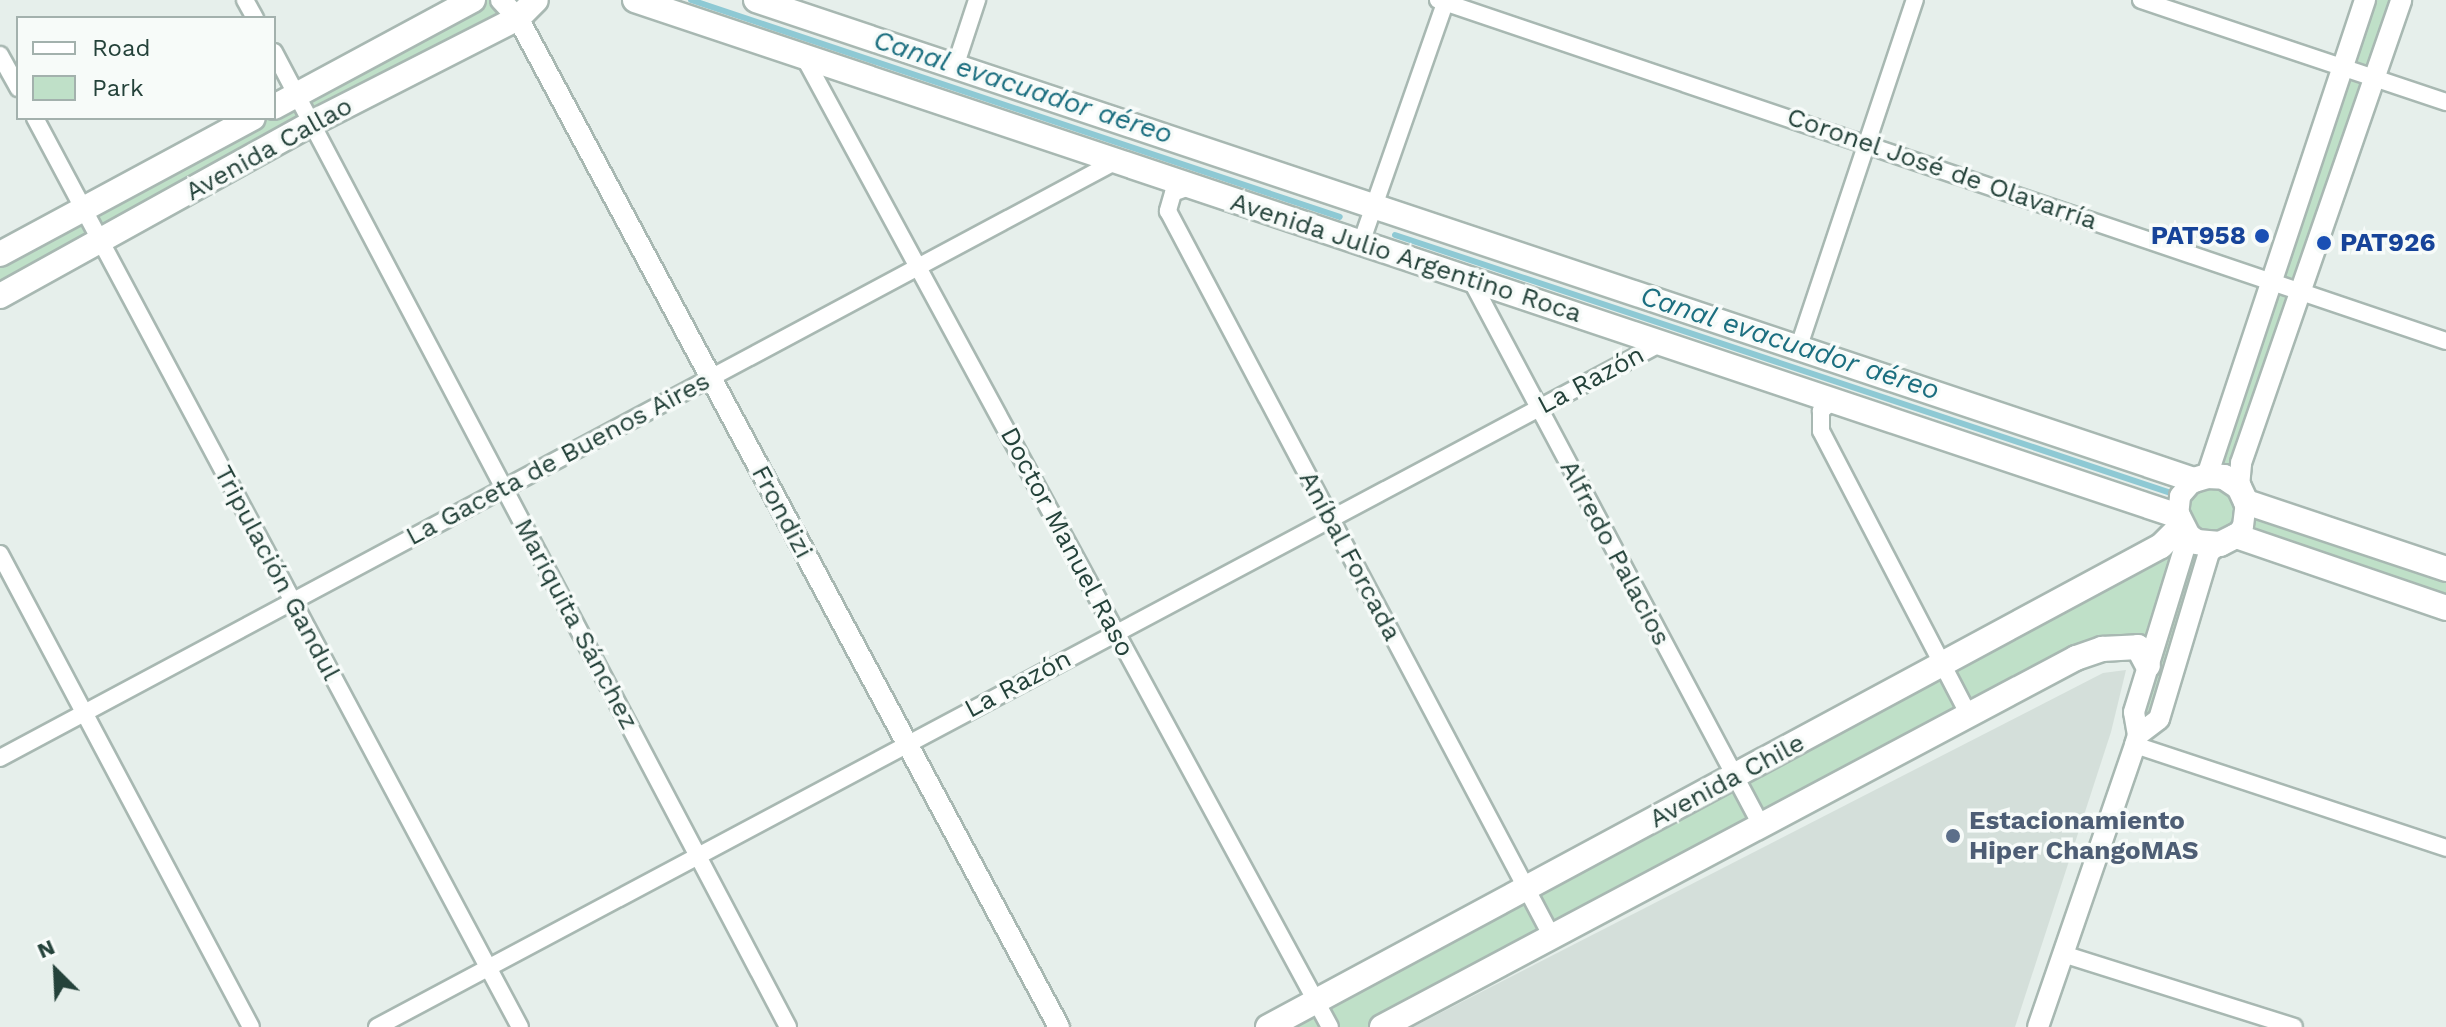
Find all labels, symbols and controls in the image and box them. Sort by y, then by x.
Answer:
legend [16,16,276,120]
water label: Canal evacuador aéreo [868,22,1178,152]
text: Road [92,34,151,62]
text: Park [92,74,144,102]
street label: Avenida Callao [180,90,358,208]
street label: Coronel José de Olavarría [1782,101,2102,237]
street label: Avenida Julio Argentino Roca [1225,186,1587,330]
place label: PAT958 [2151,220,2246,252]
marker: PAT958 [2253,227,2271,245]
place label: PAT926 [2340,227,2436,259]
marker: PAT926 [2315,234,2333,252]
water label: Canal evacuador aéreo [1635,278,1945,408]
street label: La Razón [1532,339,1650,421]
street label: La Gaceta de Buenos Aires [400,365,716,553]
street label: Doctor Manuel Raso [993,421,1141,663]
street label: Alfredo Palacios [1553,455,1677,651]
street label: Tripulación Gandul [207,460,347,686]
street label: Frondizi [745,460,819,564]
street label: Aníbal Forcada [1292,465,1408,647]
street label: Mariquita Sánchez [507,513,645,735]
street label: La Razón [959,643,1077,725]
street label: Avenida Chile [1644,727,1810,835]
place label: Estacionamiento Hiper ChangoMAS [1969,805,2199,866]
marker: Estacionamiento Hiper ChangoMAS [1944,827,1962,845]
north arrow [16,931,96,1011]
text: N [33,934,59,963]

